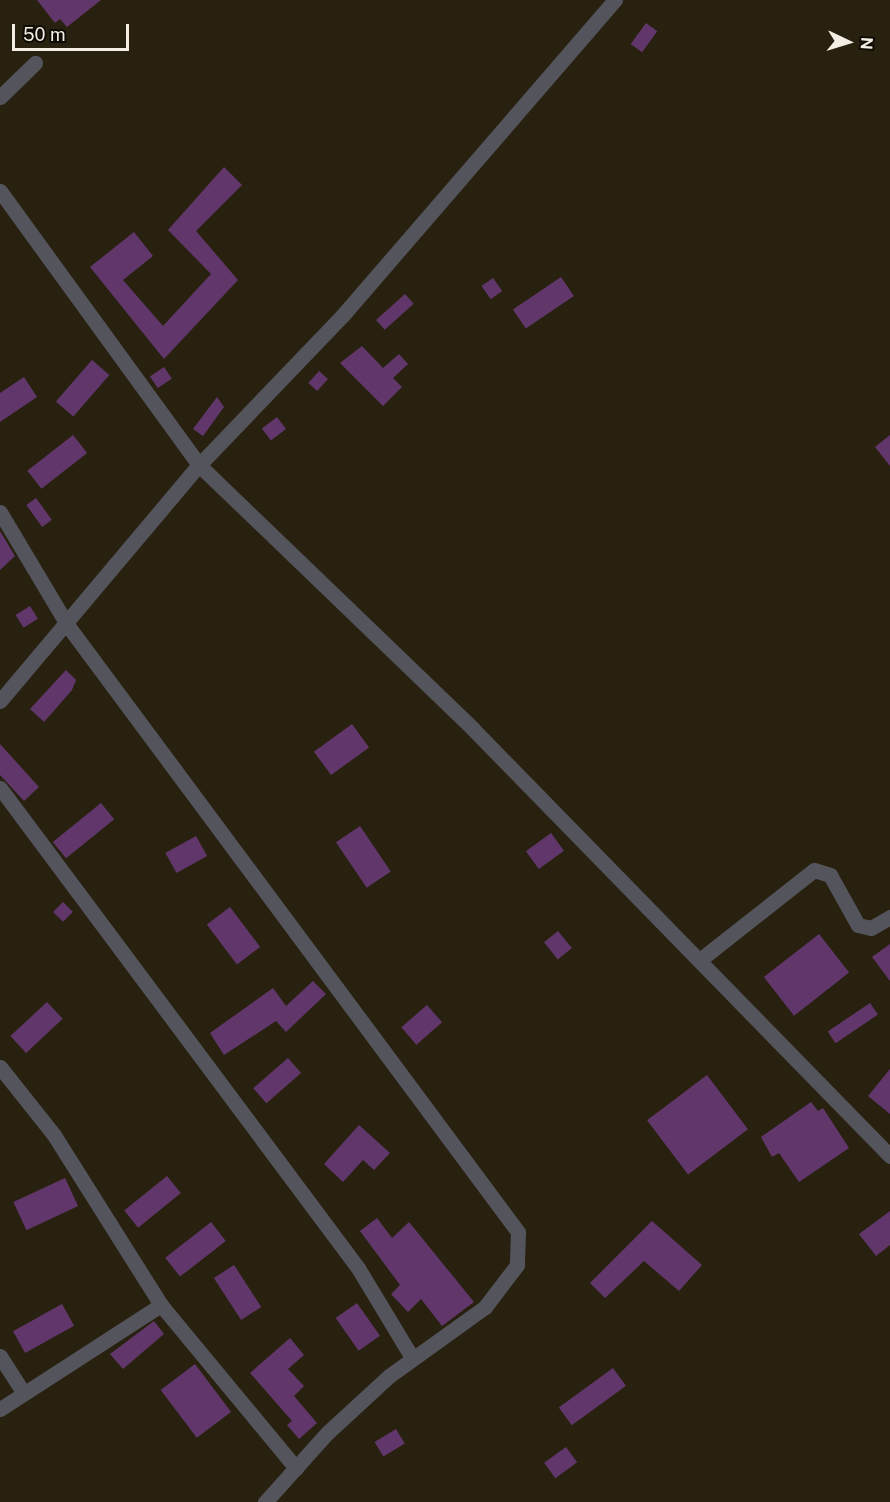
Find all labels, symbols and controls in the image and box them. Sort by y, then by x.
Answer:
scale bar [15,12,132,50]
north arrow [818,12,878,72]
text: 50 m [23,24,66,45]
text: N [857,36,876,50]

